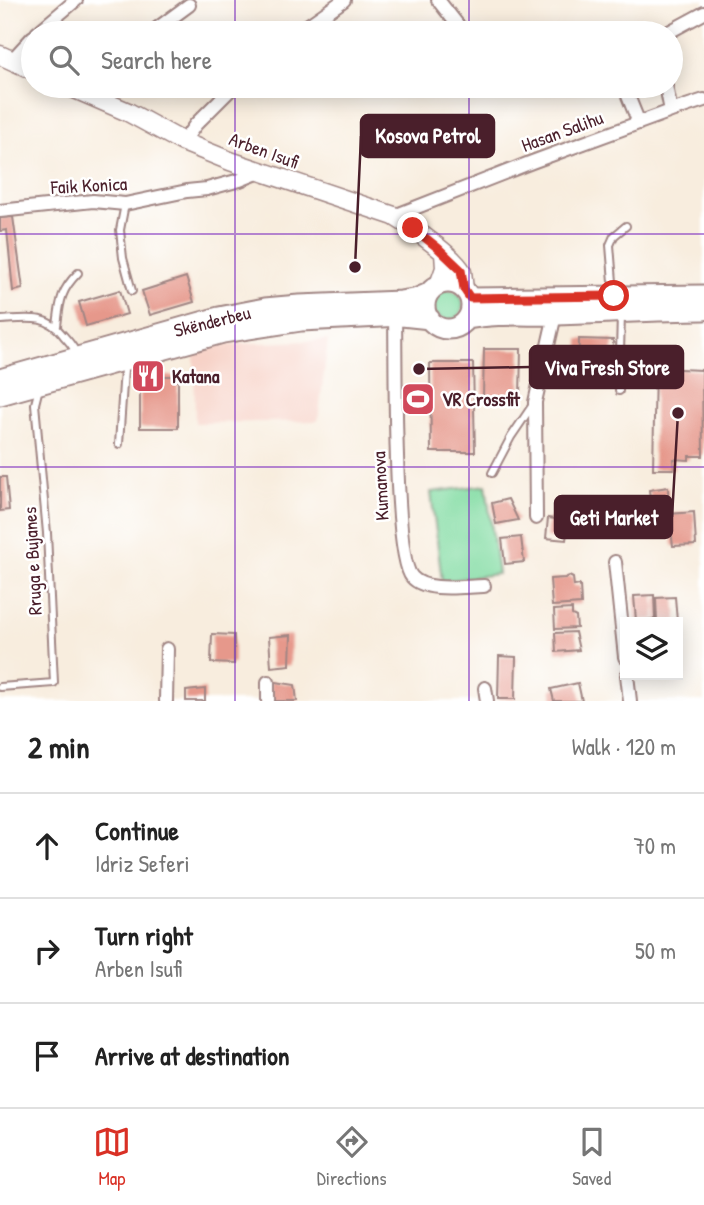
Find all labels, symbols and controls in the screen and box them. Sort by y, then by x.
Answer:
search box [21,21,683,98]
icon: search [45,41,83,79]
text: Search here [101,42,212,77]
street label: Hasan Salihu [518,104,607,158]
callout: Kosova Petrol [361,115,494,157]
text: Kosova Petrol [375,121,481,150]
street label: Arben Isufi [226,125,303,175]
street label: Faik Konica [49,170,128,200]
route end [397,212,428,243]
route start [598,280,629,311]
street label: Skënderbeu [171,299,253,343]
callout: Viva Fresh Store [530,346,683,388]
text: Viva Fresh Store [544,353,671,382]
restaurant icon: Katana [129,357,167,395]
place label: Katana [172,363,220,389]
sports icon: VR Crossfit [399,380,437,418]
place label: VR Crossfit [442,386,521,412]
street label: Kumanova [365,450,395,521]
callout: Geti Market [555,496,672,538]
text: Geti Market [570,503,659,532]
street label: Rruga e Bujanes [16,506,48,616]
map controls [620,617,683,680]
button: layers [620,617,683,680]
text: 2 min [28,727,90,767]
text: Walk · 120 m [572,731,676,762]
text: Continue [95,813,179,848]
icon: ahead [28,827,66,865]
text: 70 m [633,830,676,861]
text: Idriz Seferi [95,848,190,879]
text: Turn right [95,918,193,953]
icon: right [28,932,66,970]
text: 50 m [635,935,676,966]
text: Arben Isufi [95,953,182,984]
icon: arrive [28,1037,66,1075]
text: Arrive at destination [95,1038,290,1073]
tab: Map [93,1123,131,1191]
tab: Directions [317,1123,387,1191]
tab: Saved [572,1123,611,1191]

